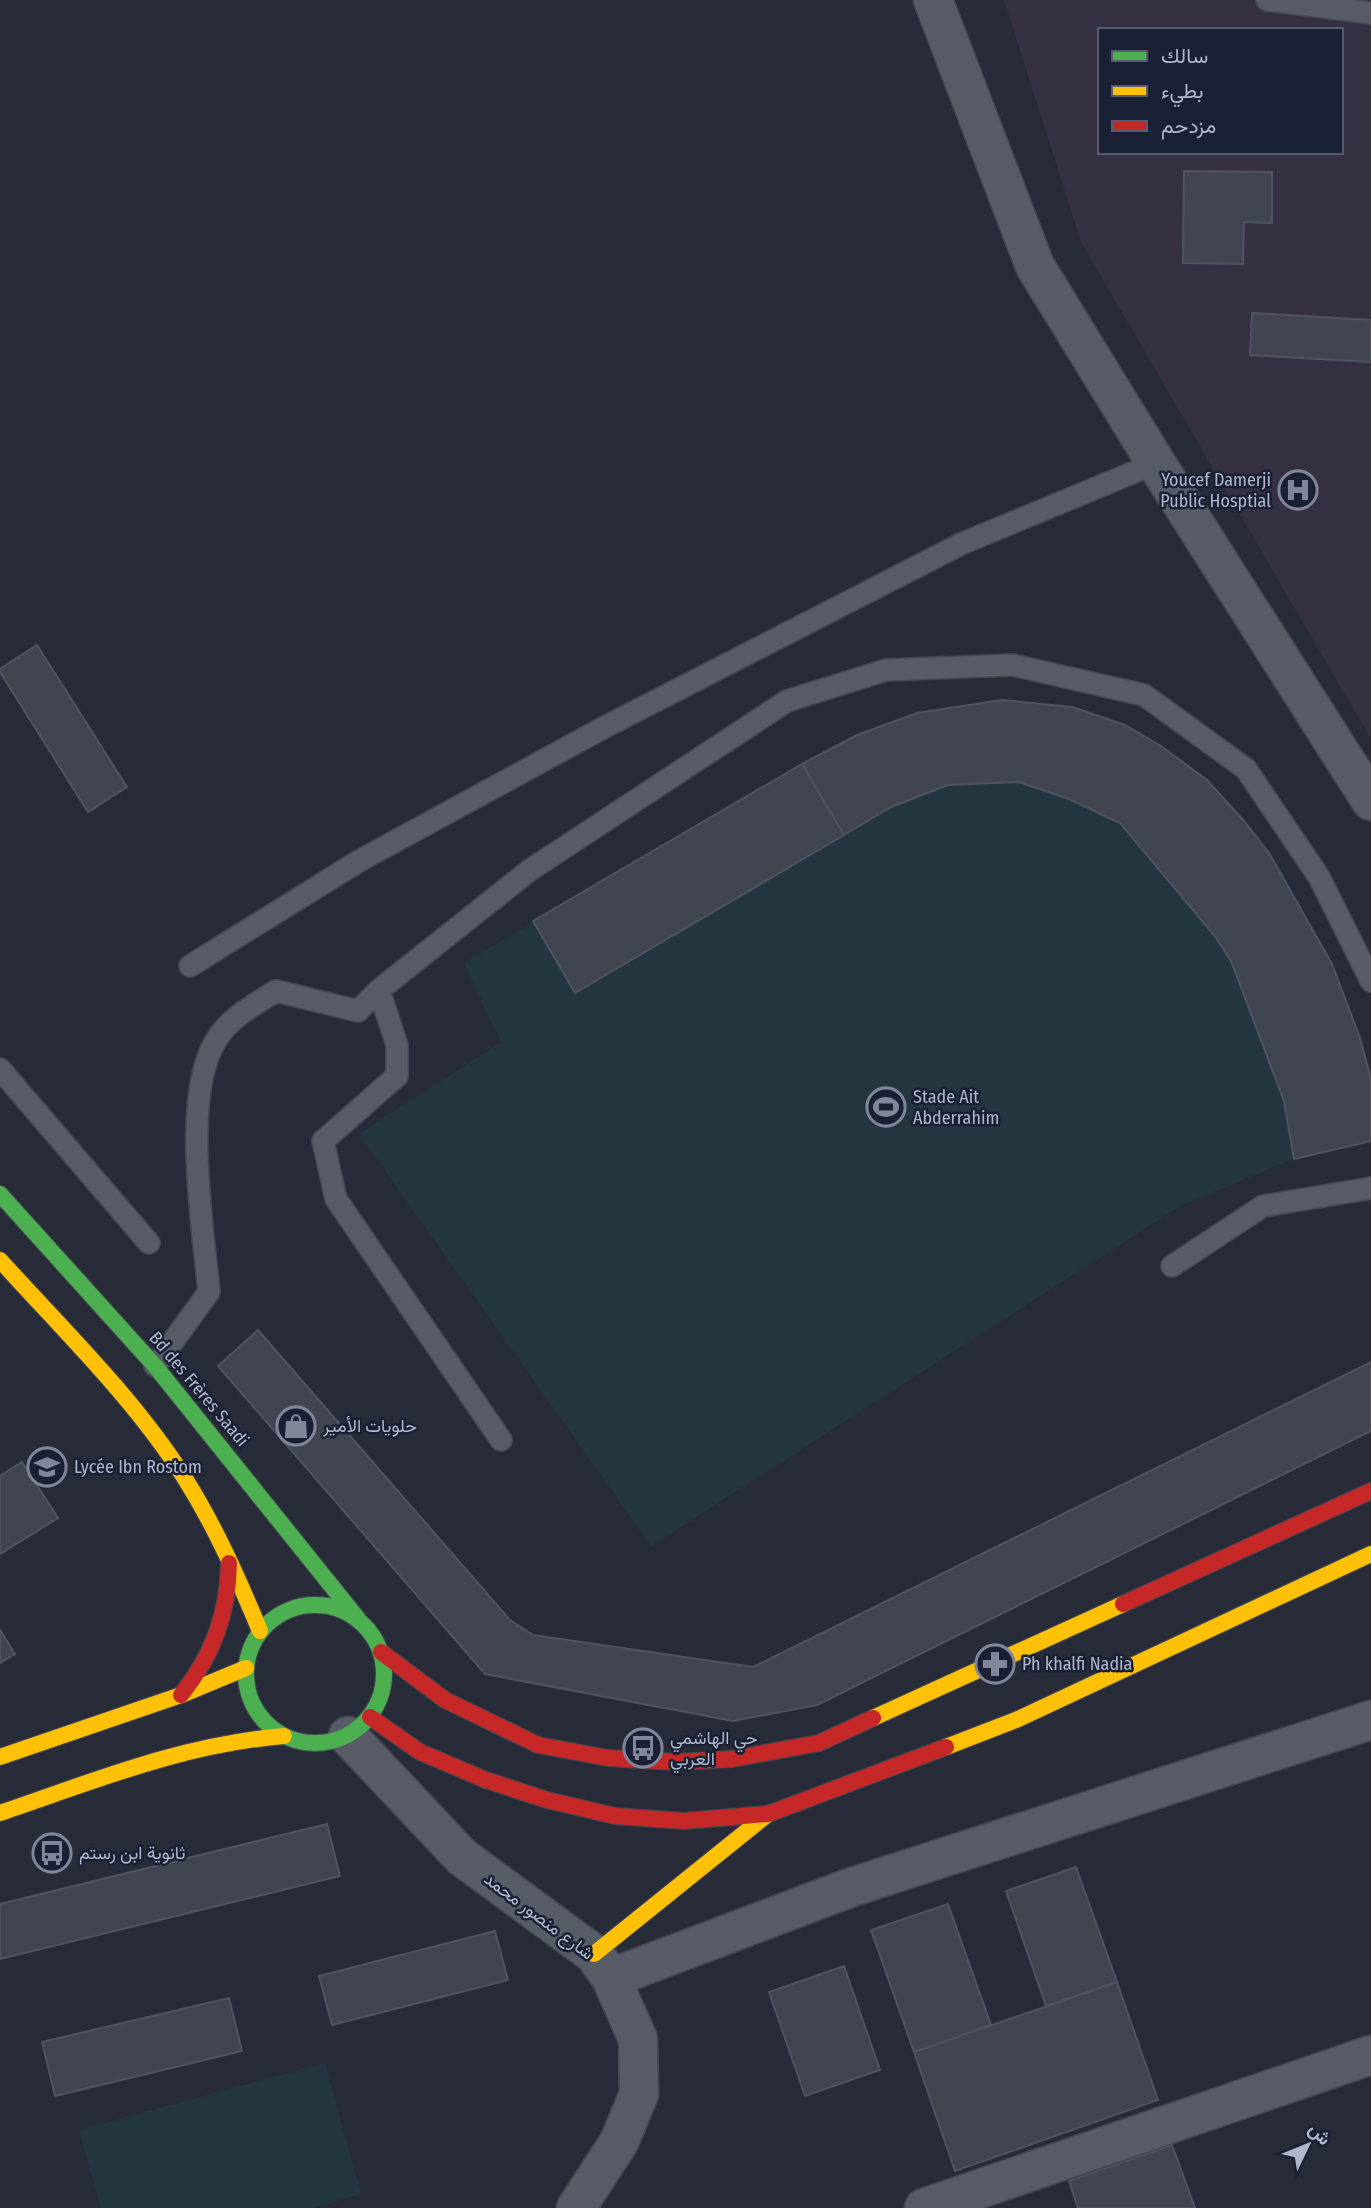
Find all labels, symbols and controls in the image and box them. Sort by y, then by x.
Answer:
legend [1098,28,1343,154]
text: سالك [1161,43,1208,69]
text: بطيء [1161,78,1204,108]
text: مزدحم [1161,113,1216,140]
place label: Youcef Damerji Public Hosptial [1160,469,1271,512]
hospital icon: Youcef Damerji Public Hosptial [1277,469,1319,511]
sports icon: Stade Ait Abderrahim [865,1086,907,1128]
place label: Stade Ait Abderrahim [913,1086,999,1129]
street label: Bd des Frères Saadi [144,1327,254,1451]
shop icon: حلويات الأمير [275,1405,317,1447]
place label: حلويات الأمير [322,1415,417,1437]
school or university icon: Lycée Ibn Rostom [26,1446,68,1488]
place label: Lycée Ibn Rostom [74,1456,202,1478]
pharmacy icon: Ph khalfi Nadia [974,1643,1016,1685]
place label: Ph khalfi Nadia [1022,1653,1133,1675]
bus stop icon: حي الهاشمي العربي [622,1727,664,1769]
place label: حي الهاشمي العربي [670,1727,757,1774]
bus stop icon: ثانوية ابن رستم [31,1832,73,1874]
place label: ثانوية ابن رستم [79,1842,186,1865]
street label: شارع منصور محمد [479,1868,598,1965]
north arrow [1273,2110,1343,2180]
text: ش [1304,2118,1336,2150]

